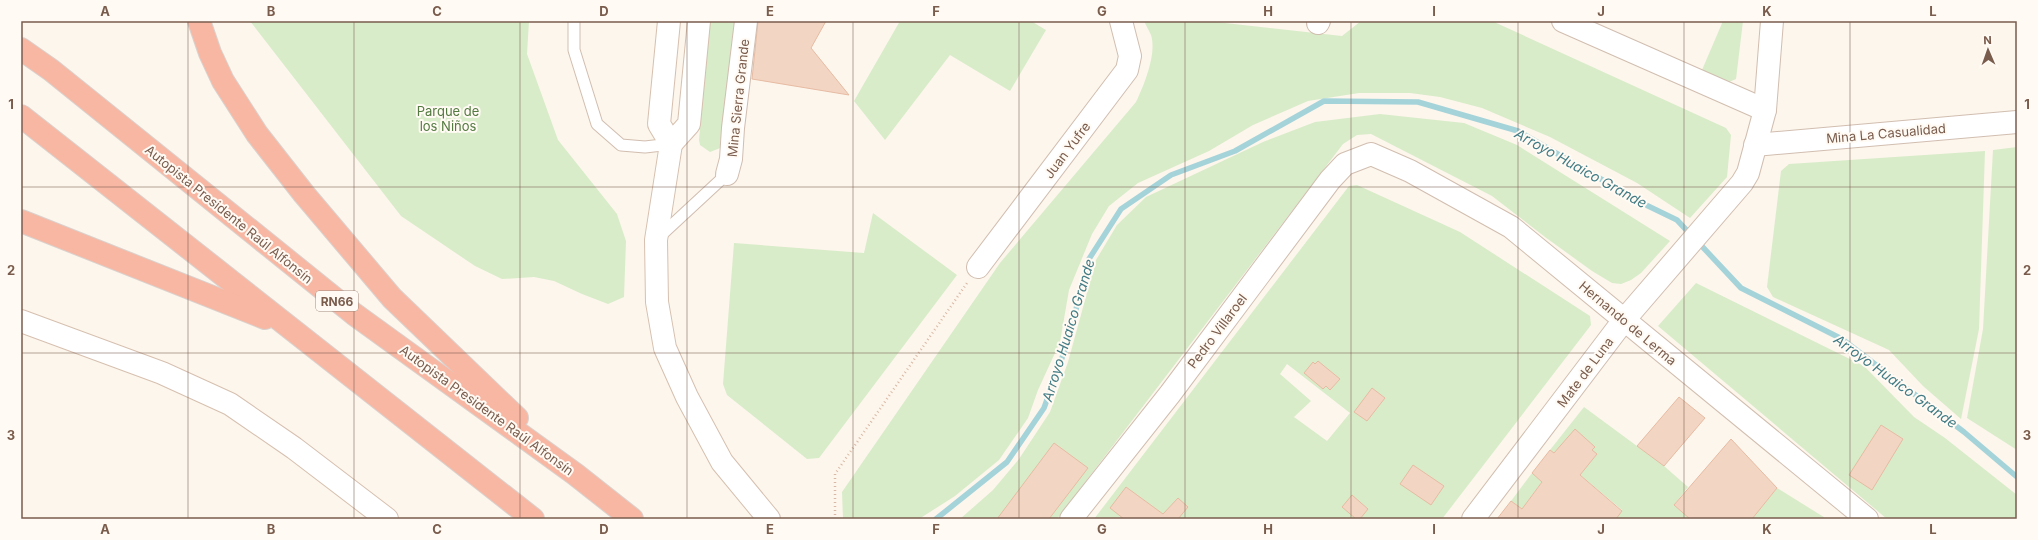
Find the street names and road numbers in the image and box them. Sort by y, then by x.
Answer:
street label: Mina Sierra Grande [724,38,752,158]
street label: Juan Yufre [1041,119,1093,181]
street label: Mina La Casualidad [1826,120,1946,146]
street label: Autopista Presidente Raúl Alfonsín [142,141,316,287]
street label: Hernando de Lerma [1576,278,1680,368]
road number: RN66 [316,291,358,311]
street label: Pedro Villaroel [1184,291,1250,371]
street label: Mate de Luna [1553,334,1617,410]
street label: Autopista Presidente Raúl Alfonsín [397,342,577,478]

